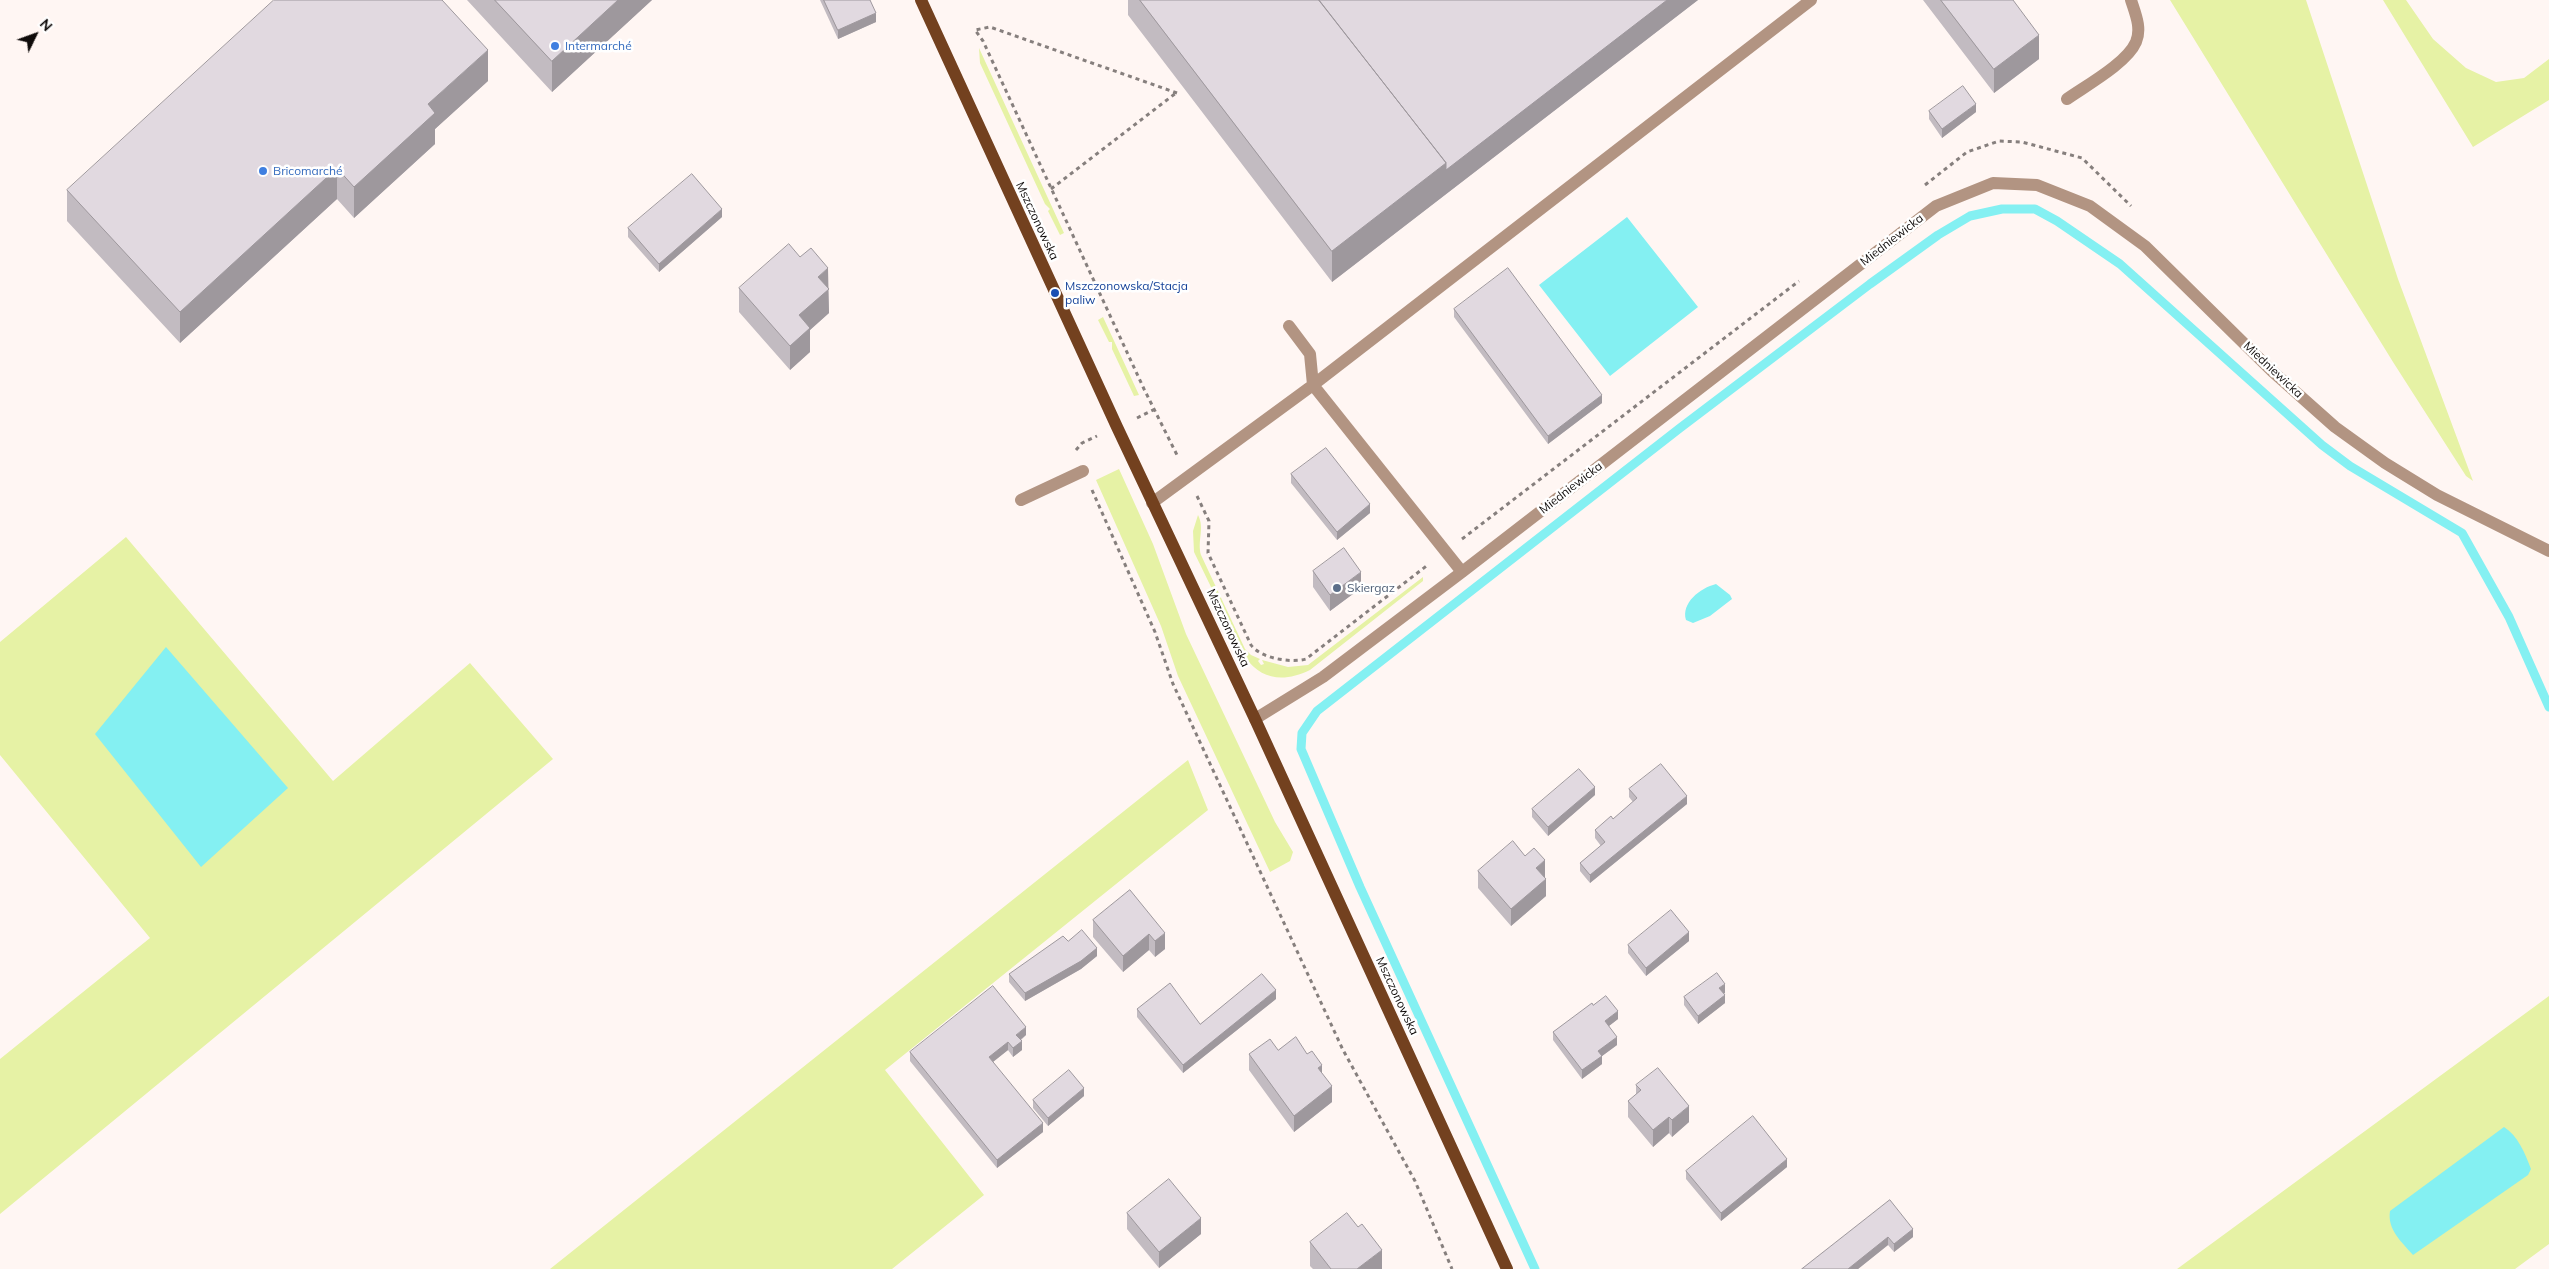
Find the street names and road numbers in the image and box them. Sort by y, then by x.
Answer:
street label: Mszczonowska [1013,180,1061,262]
street label: Miedniewicka [1858,211,1926,269]
street label: Miedniewicka [2240,339,2306,401]
street label: Miedniewicka [1537,459,1605,517]
street label: Mszczonowska [1204,587,1252,669]
street label: Mszczonowska [1373,955,1421,1037]

